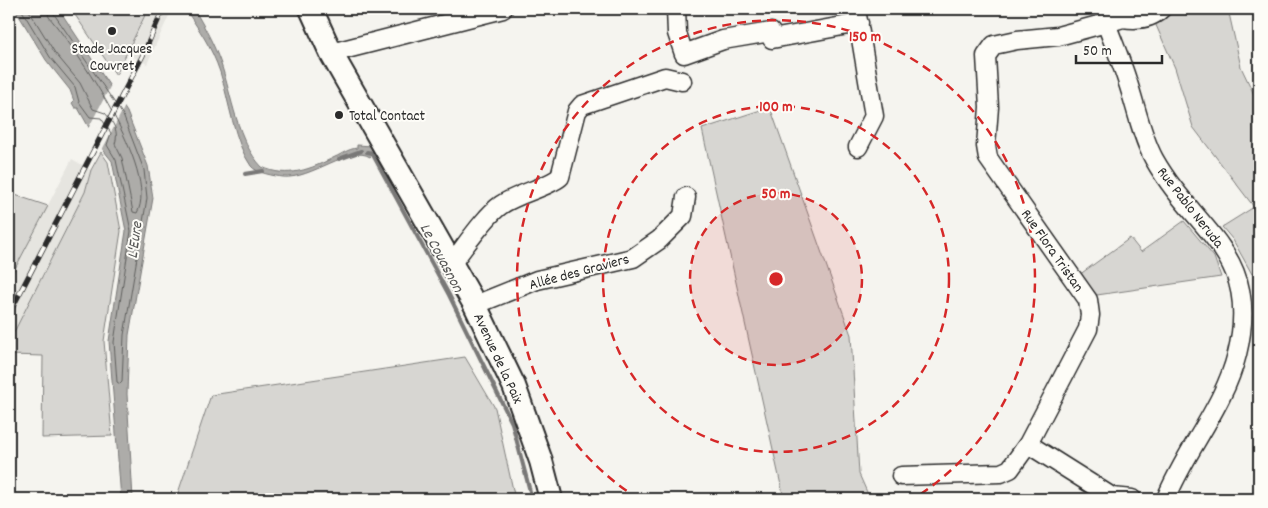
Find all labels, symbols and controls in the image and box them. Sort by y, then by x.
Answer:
marker: Stade Jacques Couvret [106,25,118,37]
text: 150 m [849,27,881,49]
scale bar [1076,32,1162,64]
place label: Stade Jacques Couvret [72,39,152,78]
text: 50 m [1083,41,1112,63]
text: 100 m [759,97,793,119]
place label: Total Contact [349,106,426,128]
marker: Total Contact [333,109,345,121]
street label: Rue Pablo Neruda [1151,163,1229,254]
text: 50 m [762,184,790,206]
street label: Rue Flora Tristan [1015,205,1088,297]
water label: L'Eure [122,220,150,260]
water label: Le Couasnon [413,220,469,297]
street label: Allée des Graviers [527,249,632,297]
centre of rings [767,270,785,288]
street label: Avenue de la Paix [467,310,528,408]

